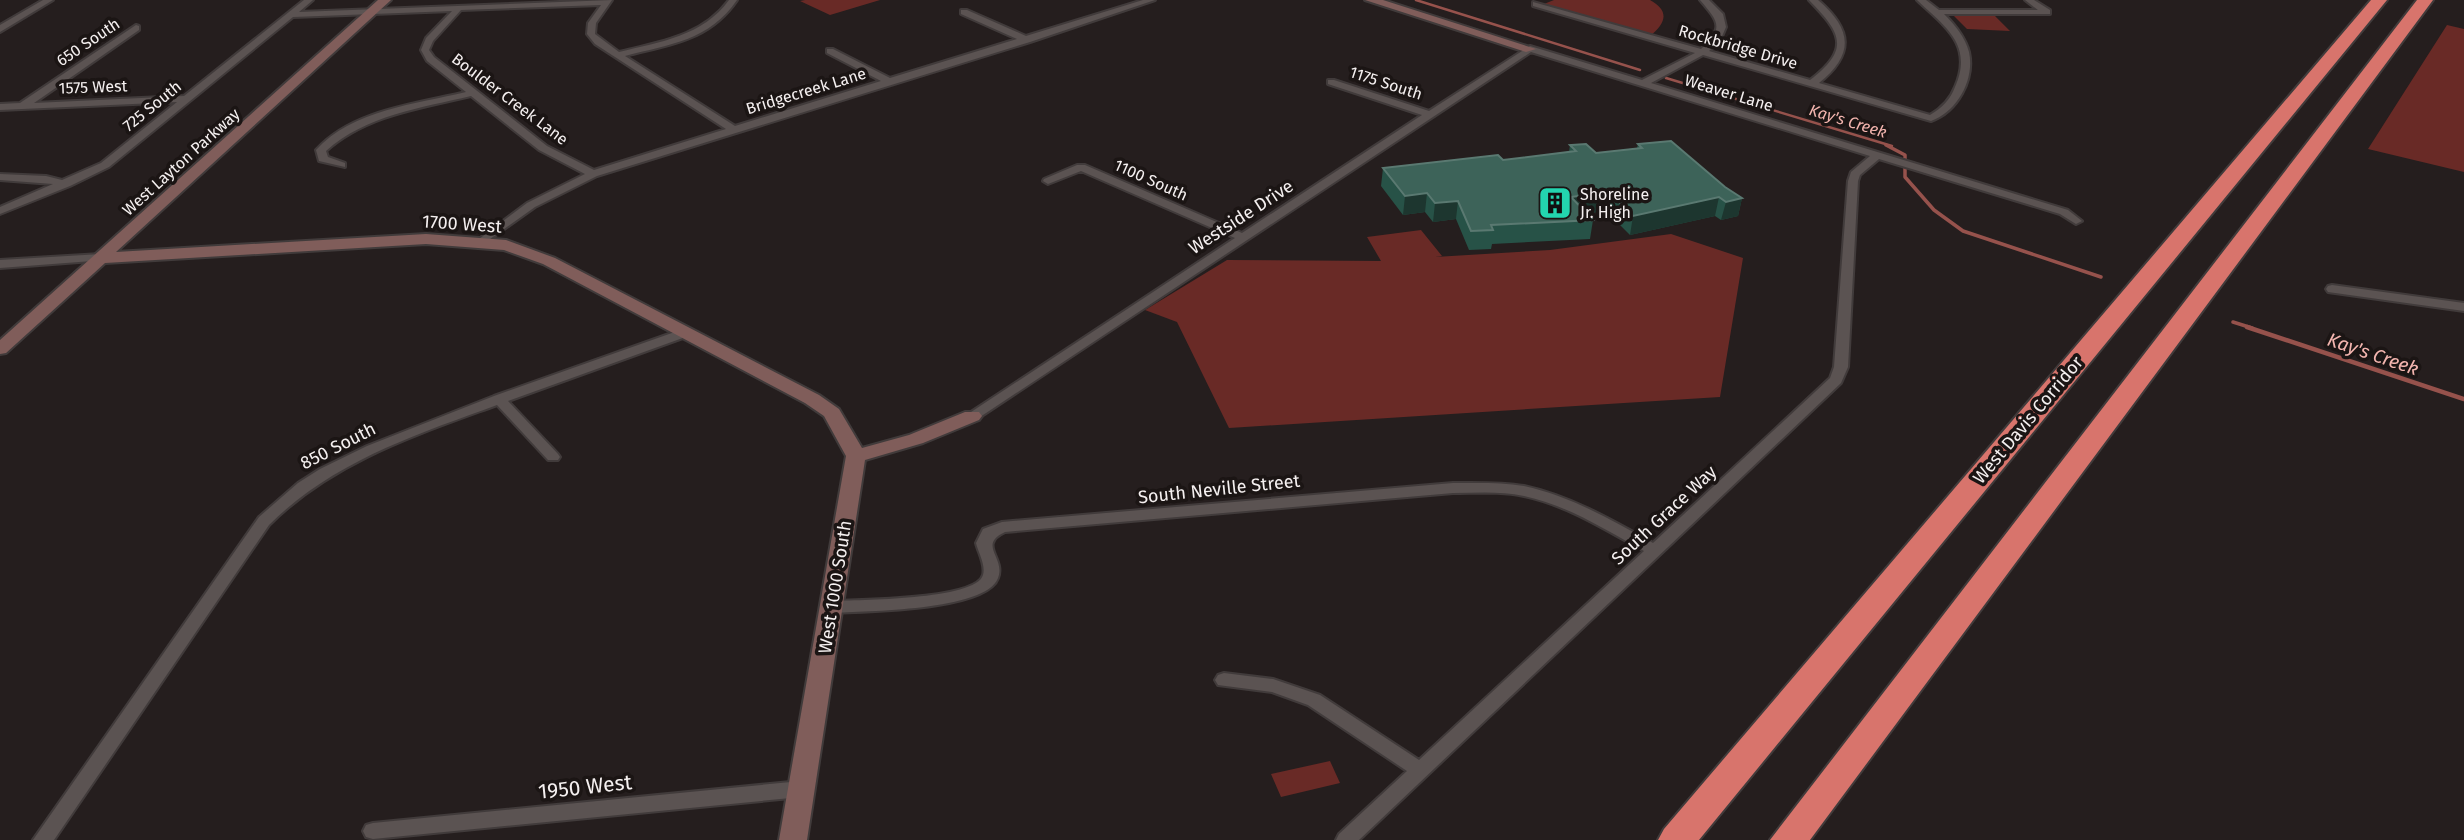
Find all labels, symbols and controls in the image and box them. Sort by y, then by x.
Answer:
street label: 650 South [53,14,123,70]
street label: Rockbridge Drive [1676,21,1800,73]
street label: Boulder Creek Lane [448,49,572,149]
street label: 1175 South [1347,62,1425,104]
street label: Bridgecreek Lane [744,64,868,118]
street label: Weaver Lane [1682,71,1776,115]
street label: 1575 West [58,76,128,98]
street label: 725 South [119,77,185,135]
water label: Kay's Creek [1807,100,1889,142]
street label: West Layton Parkway [119,104,244,220]
street label: 1100 South [1111,155,1191,205]
street label: Westside Drive [1185,175,1297,259]
building icon: Shoreline Jr. High [1536,184,1574,222]
place label: Shoreline Jr. High [1580,185,1649,222]
street label: 1700 West [421,210,503,238]
water label: Kay's Creek [2324,328,2422,380]
street label: West Davis Corridor [1968,352,2088,488]
street label: 850 South [297,418,379,474]
street label: South Grace Way [1607,461,1721,569]
street label: South Neville Street [1137,470,1301,508]
street label: West 1000 South [814,519,856,655]
street label: 1950 West [537,769,633,805]

